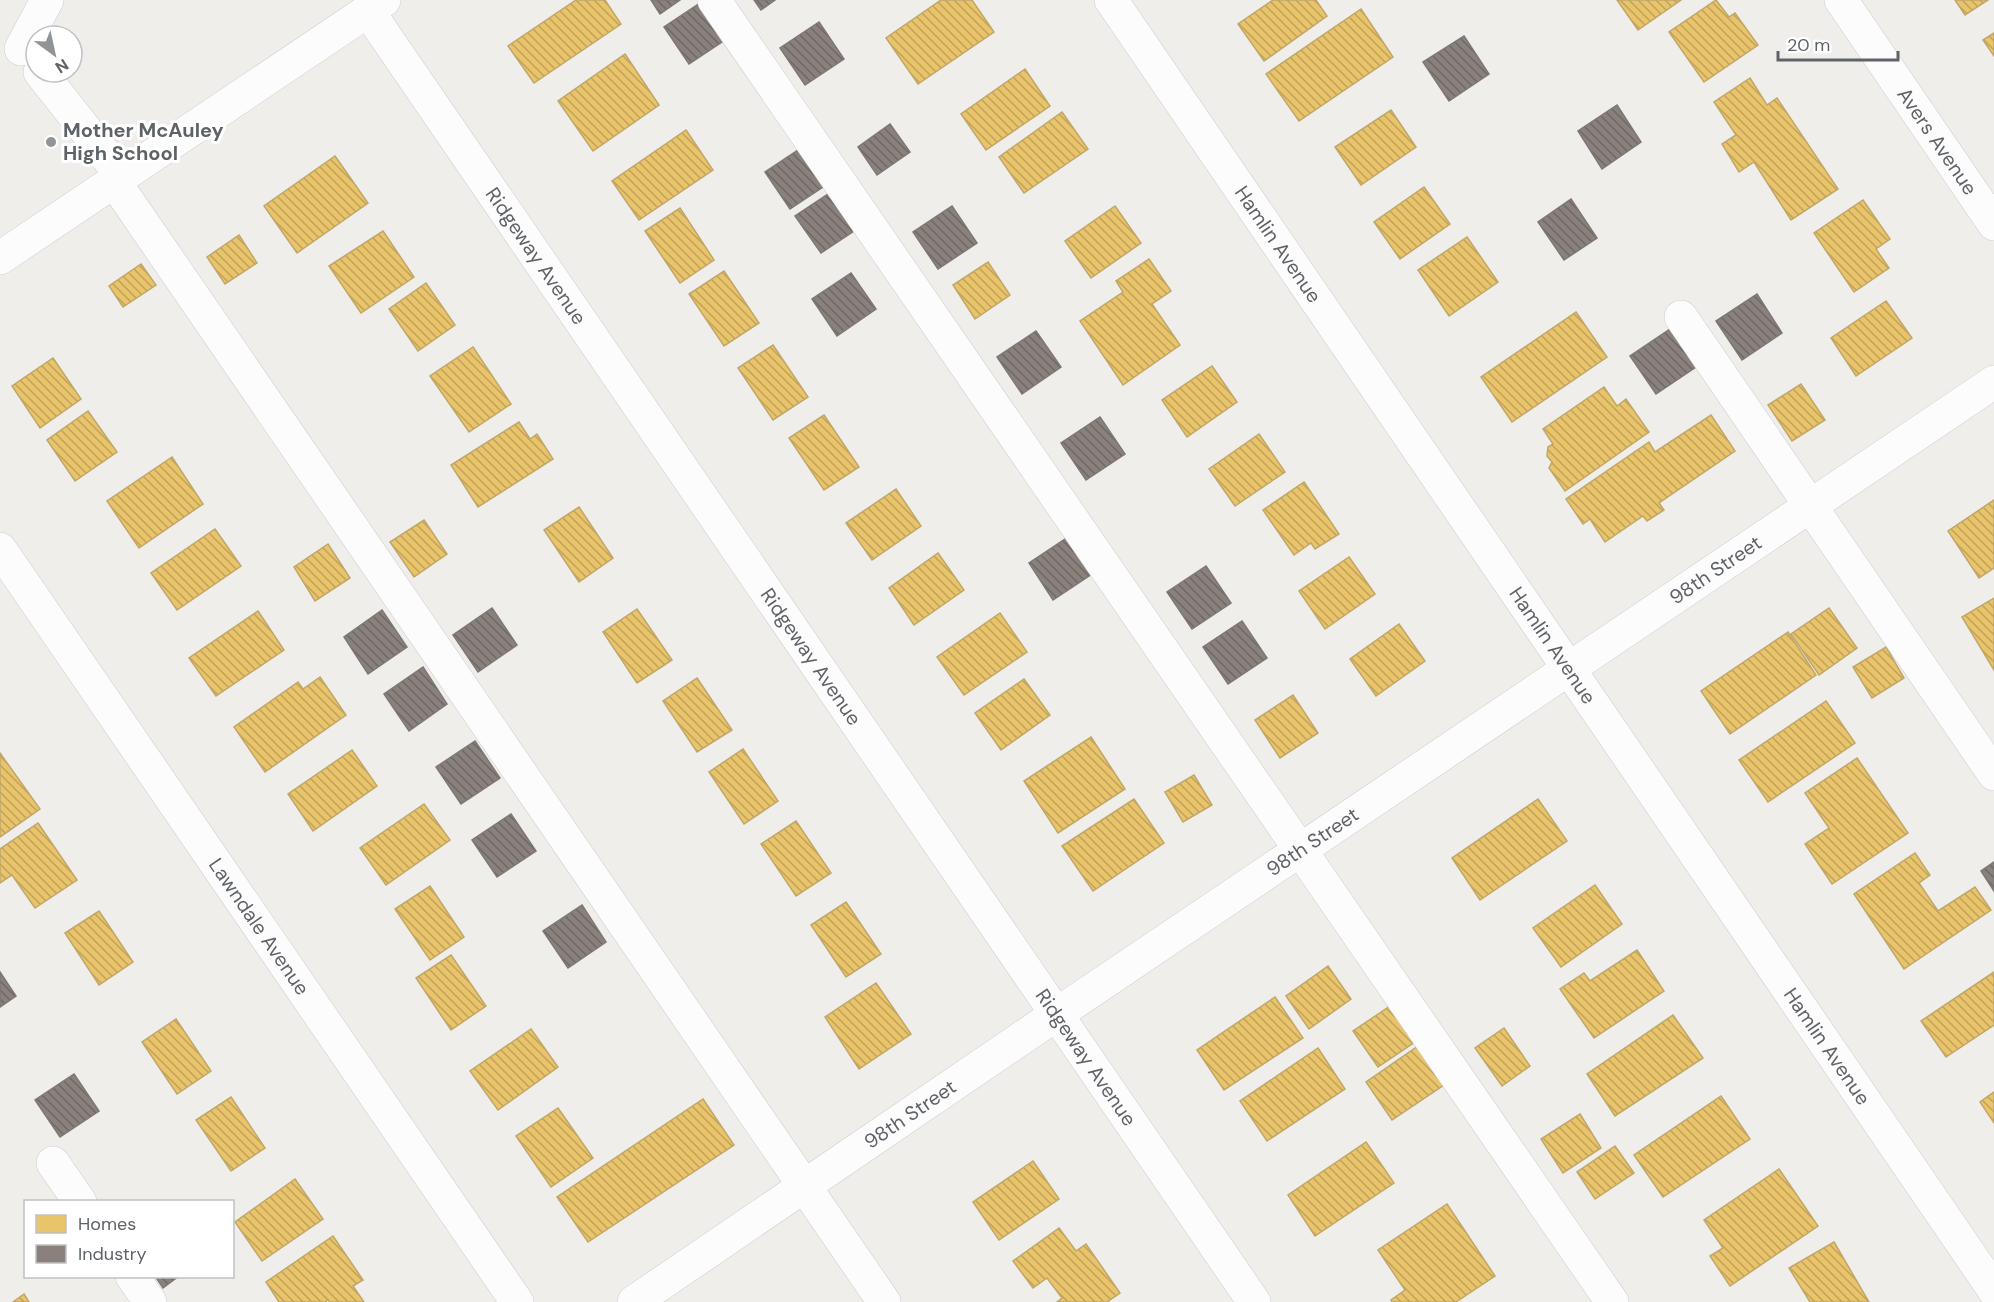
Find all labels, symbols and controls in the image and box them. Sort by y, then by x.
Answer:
north arrow [24,24,84,84]
scale bar [1778,24,1898,62]
text: 20 m [1787,33,1830,57]
text: N [51,54,73,78]
street label: Avers Avenue [1892,82,1983,200]
place label: Mother McAuley High School [63,117,224,166]
marker: Mother McAuley High School [44,135,58,149]
street label: Hamlin Avenue [1229,181,1327,308]
street label: Ridgeway Avenue [480,182,592,330]
street label: 98th Street [1664,529,1767,610]
street label: Hamlin Avenue [1503,582,1602,709]
street label: Ridgeway Avenue [755,583,867,730]
street label: 98th Street [1261,801,1364,882]
street label: Lawndale Avenue [203,853,315,1000]
street label: Hamlin Avenue [1778,983,1876,1110]
street label: Ridgeway Avenue [1030,984,1142,1131]
street label: 98th Street [859,1073,961,1155]
legend [24,1200,234,1278]
text: Homes [78,1212,136,1236]
text: Industry [78,1242,147,1266]

